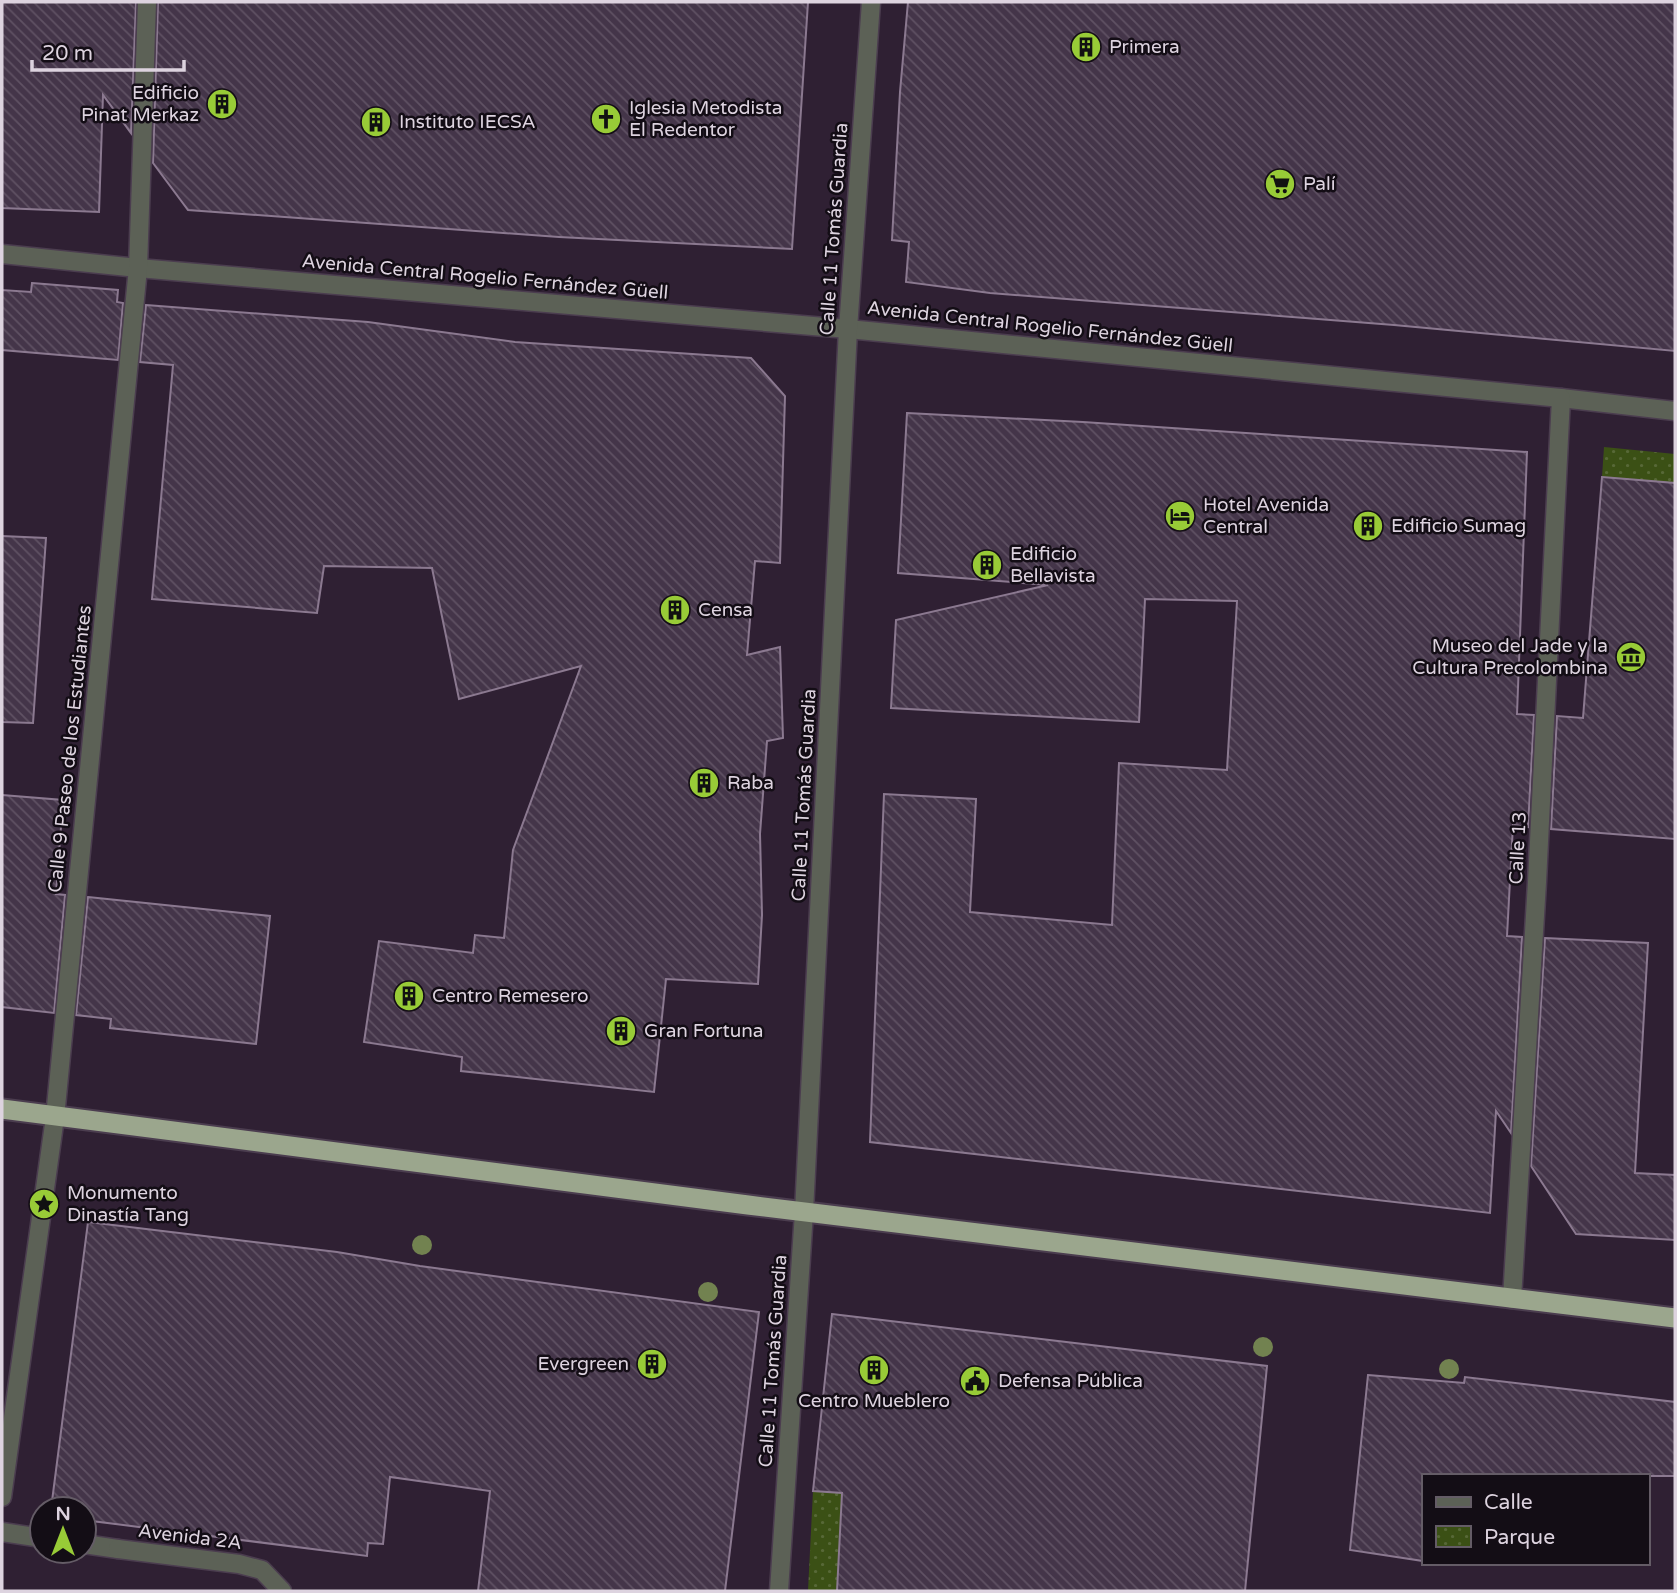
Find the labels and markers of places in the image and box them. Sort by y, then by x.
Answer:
building icon: Primera [1069,30,1103,64]
place label: Primera [1109,36,1180,58]
place label: Edificio Pinat Merkaz [81,82,199,126]
building icon: Edificio Pinat Merkaz [205,87,239,121]
place label: Iglesia Metodista El Redentor [629,97,782,141]
church icon: Iglesia Metodista El Redentor [589,102,623,136]
building icon: Instituto IECSA [359,105,393,139]
place label: Instituto IECSA [399,111,536,133]
supermarket icon: Palí [1263,167,1297,201]
place label: Palí [1303,173,1336,195]
place label: Hotel Avenida Central [1203,494,1329,538]
hotel icon: Hotel Avenida Central [1163,499,1197,533]
building icon: Edificio Sumag [1351,509,1385,543]
place label: Edificio Sumag [1391,515,1526,537]
place label: Edificio Bellavista [1010,543,1096,587]
building icon: Edificio Bellavista [970,548,1004,582]
building icon: Censa [658,593,692,627]
place label: Censa [698,599,753,621]
place label: Museo del Jade y la Cultura Precolombina [1412,635,1608,679]
museum icon: Museo del Jade y la Cultura Precolombina [1614,640,1648,674]
building icon: Raba [687,766,721,800]
place label: Raba [727,772,774,794]
building icon: Centro Remesero [392,979,426,1013]
place label: Centro Remesero [432,985,589,1007]
building icon: Gran Fortuna [604,1014,638,1048]
place label: Gran Fortuna [644,1020,764,1042]
place label: Monumento Dinastía Tang [67,1182,189,1226]
place icon: Monumento Dinastía Tang [27,1187,61,1221]
building icon: Evergreen [635,1347,669,1381]
place label: Evergreen [537,1353,629,1375]
building icon: Centro Mueblero [857,1353,891,1387]
public building icon: Defensa Pública [958,1364,992,1398]
place label: Defensa Pública [998,1370,1143,1392]
place label: Centro Mueblero [798,1390,950,1412]

